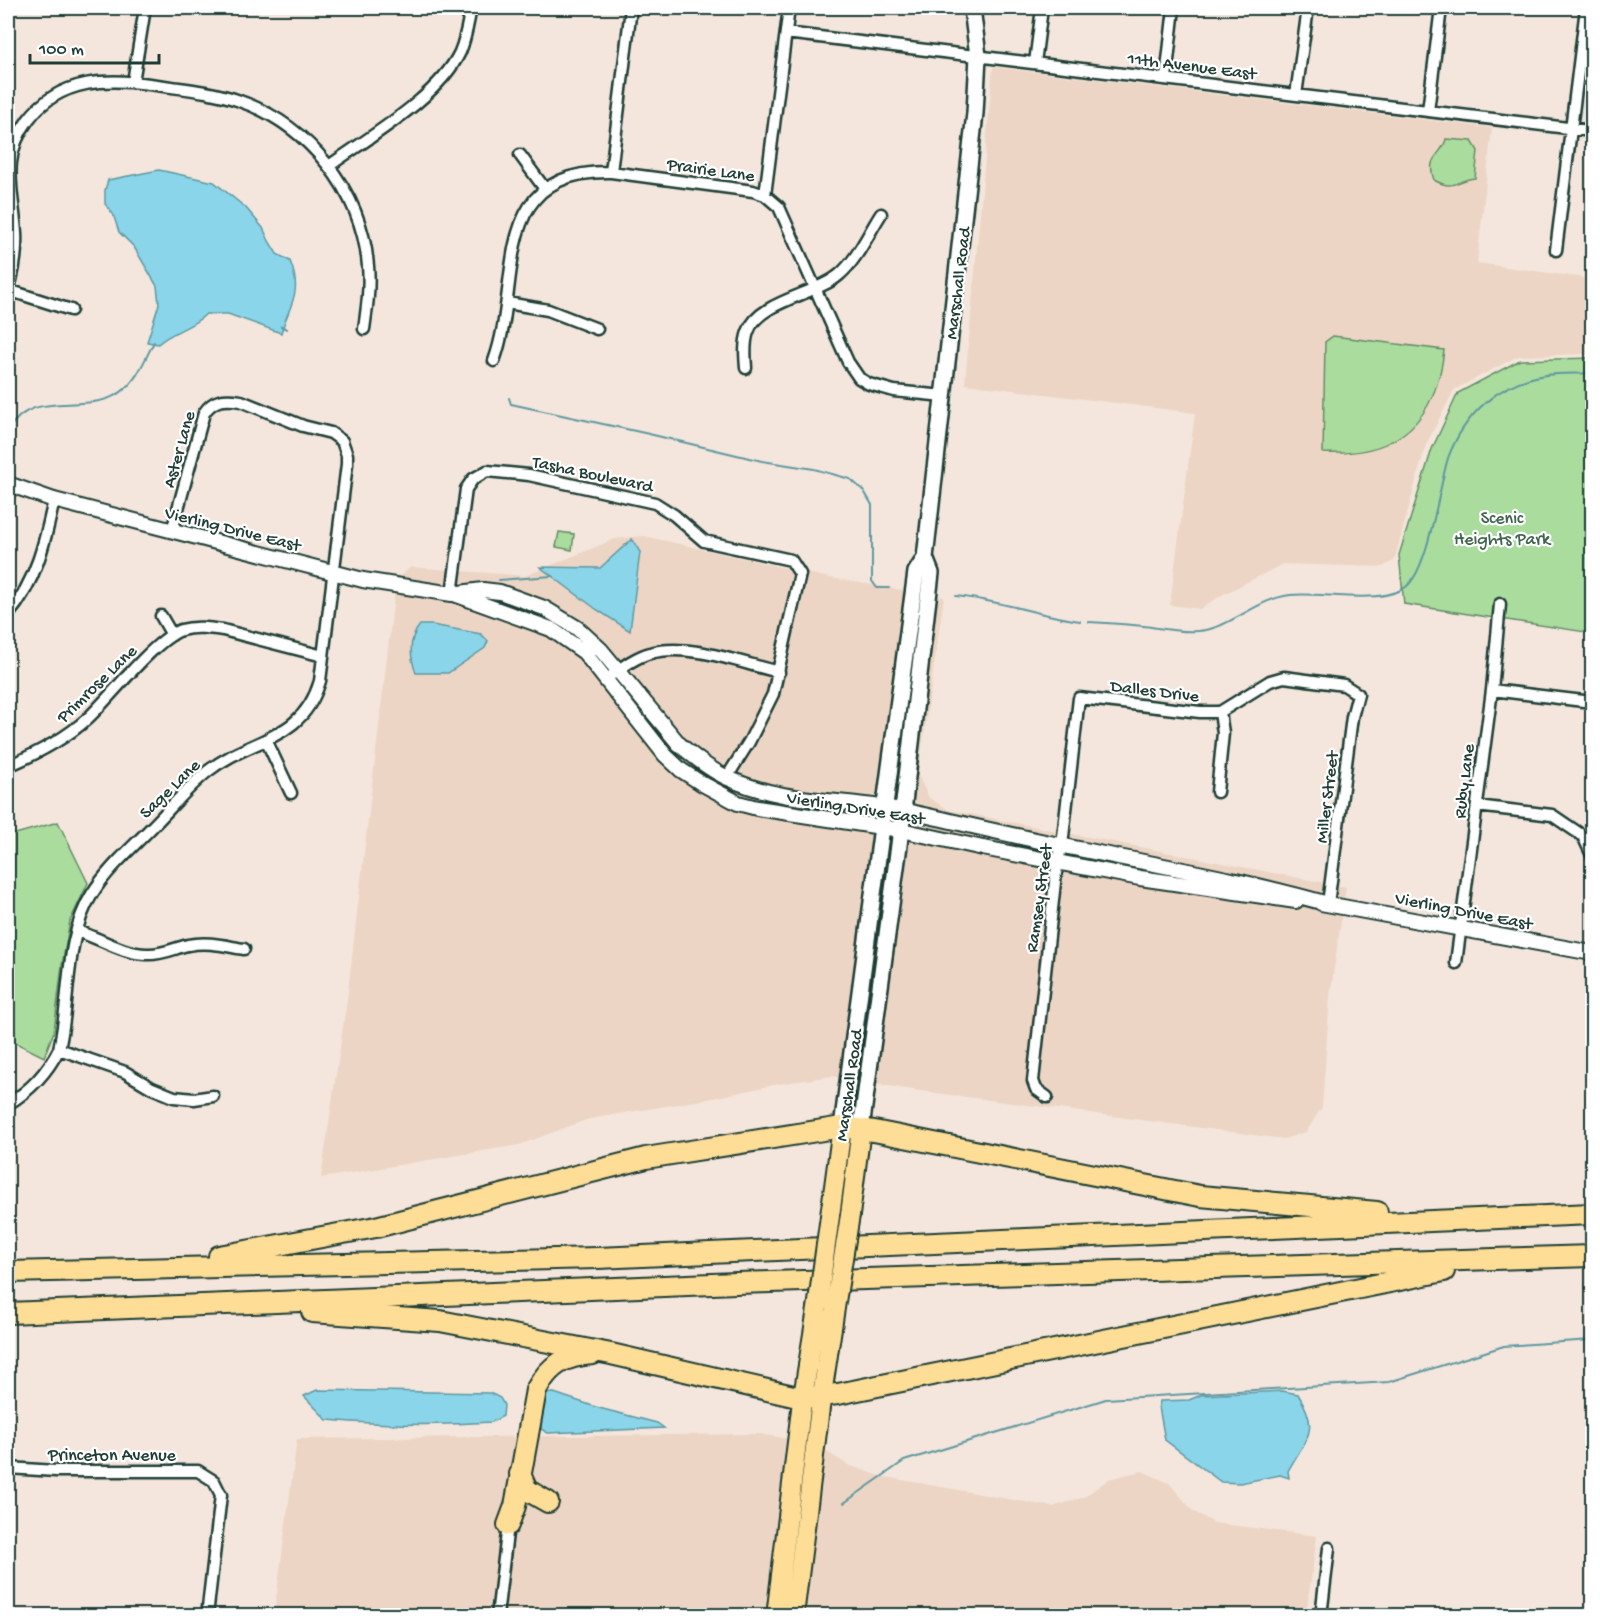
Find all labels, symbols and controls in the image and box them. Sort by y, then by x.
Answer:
scale bar [30,27,159,65]
text: 100 m [38,40,84,61]
street label: 11th Avenue East [1125,49,1259,86]
street label: Prairie Lane [664,155,757,188]
street label: Marschall Road [942,225,977,341]
street label: Aster Lane [159,408,202,491]
street label: Tasha Boulevard [529,452,656,499]
street label: Vierling Drive East [161,503,304,558]
park label: Scenic Heights Park [1454,509,1552,551]
street label: Primrose Lane [53,641,143,729]
street label: Dalles Drive [1108,677,1201,708]
street label: Ruby Lane [1450,742,1481,820]
street label: Miller Street [1312,749,1345,844]
street label: Sage Lane [136,755,206,824]
street label: Vierling Drive East [784,788,928,831]
street label: Ramsey Street [1022,841,1059,954]
street label: Vierling Drive East [1392,889,1535,936]
street label: Marschall Road [832,1027,869,1143]
street label: Princeton Avenue [47,1446,177,1467]

